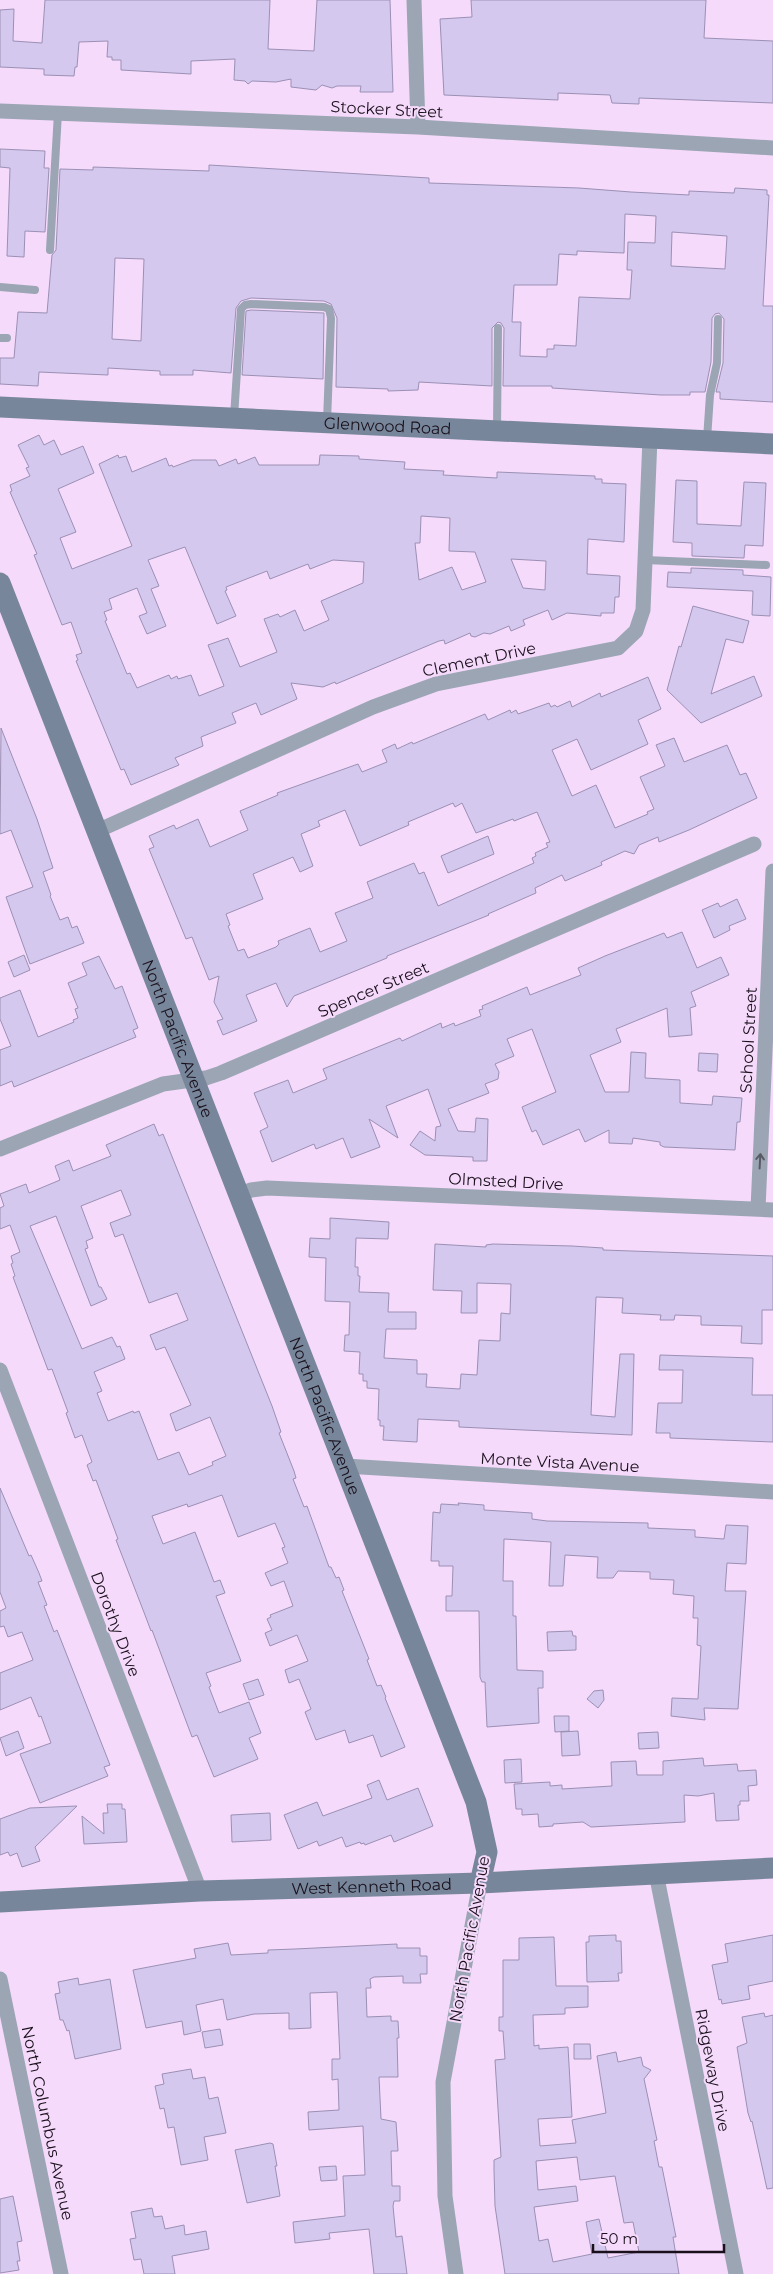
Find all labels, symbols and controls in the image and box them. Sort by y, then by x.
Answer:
street label: Stocker Street [330,97,444,122]
street label: Glenwood Road [323,414,452,439]
street label: Clement Drive [421,638,538,681]
street label: North Pacific Avenue [138,957,217,1121]
street label: Spencer Street [315,957,432,1021]
street label: School Street [736,986,761,1094]
one-way arrow [755,1153,764,1169]
street label: Olmsted Drive [448,1169,564,1194]
street label: North Pacific Avenue [285,1334,364,1498]
street label: Monte Vista Avenue [480,1449,640,1476]
street label: Dorothy Drive [87,1569,144,1680]
street label: North Pacific Avenue [446,1855,493,2024]
street label: West Kenneth Road [291,1875,452,1898]
street label: Ridgeway Drive [691,2007,734,2133]
street label: North Columbus Avenue [18,2024,77,2222]
scale bar [593,2222,724,2254]
text: 50 m [600,2229,638,2248]

